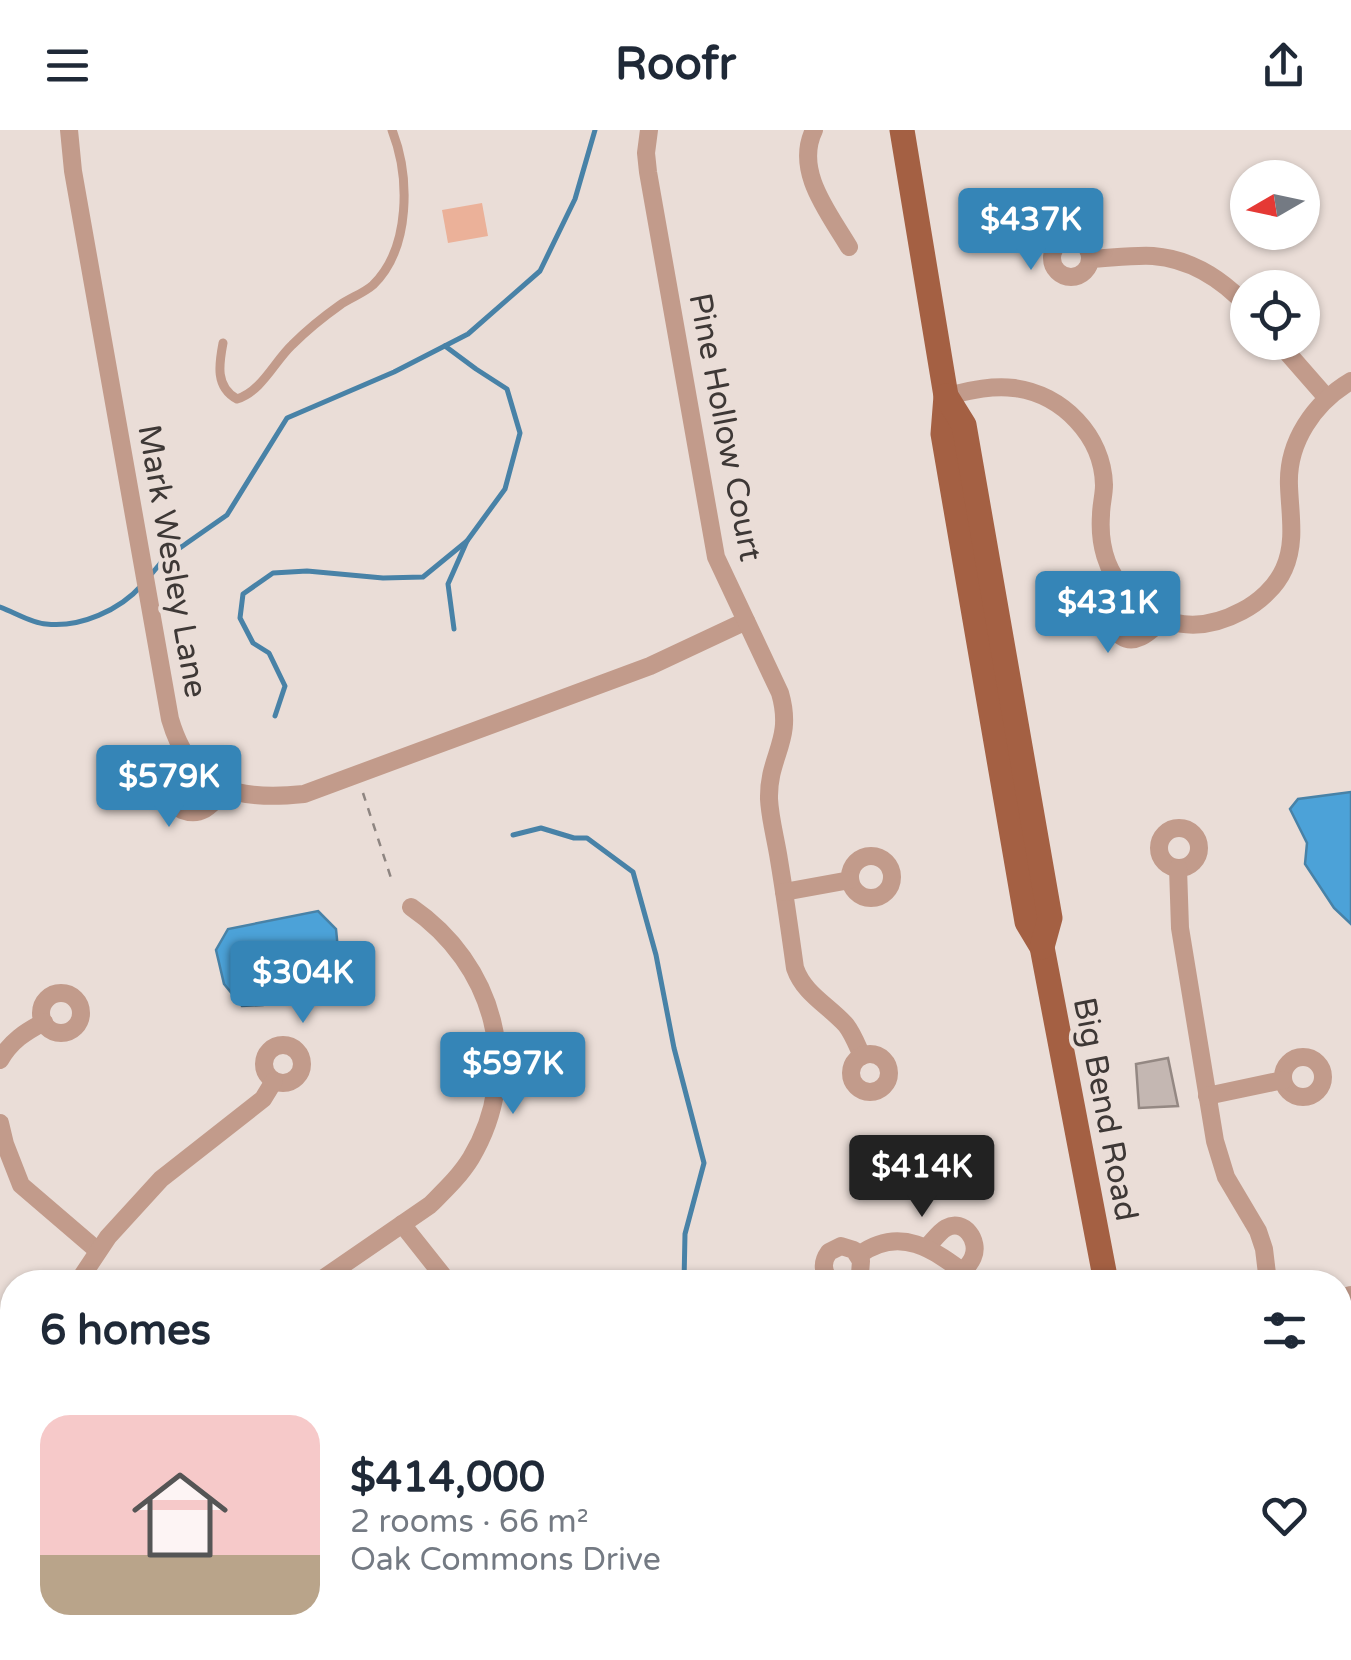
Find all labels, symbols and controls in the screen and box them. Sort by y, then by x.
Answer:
icon: menu [40,38,95,93]
text: Roofr [615,38,736,92]
icon: share [1256,38,1311,93]
north arrow [1230,160,1320,250]
map controls [1230,160,1320,360]
pin: $437K [961,188,1101,273]
text: $437K [980,201,1082,239]
button: locate [1230,270,1320,360]
street label: Pine Hollow Court [680,290,770,564]
street label: Mark Wesley Lane [129,422,215,701]
pin: $431K [1038,571,1178,656]
text: $431K [1057,584,1159,622]
pin: $579K [99,745,239,830]
text: $579K [118,758,220,796]
pin: $304K [233,941,373,1026]
text: $304K [252,954,354,992]
street label: Big Bend Road [1065,994,1145,1224]
pin: $597K [443,1032,583,1117]
text: $597K [462,1045,564,1083]
pin: $414K [852,1135,992,1220]
text: $414K [871,1148,973,1186]
icon: filters [1257,1303,1312,1358]
text: 6 homes [40,1305,211,1356]
text: $414,000 [350,1452,545,1503]
icon: home [120,1455,240,1575]
icon: heart [1257,1488,1312,1543]
text: 2 rooms · 66 m² [350,1503,589,1541]
text: Oak Commons Drive [350,1541,661,1579]

